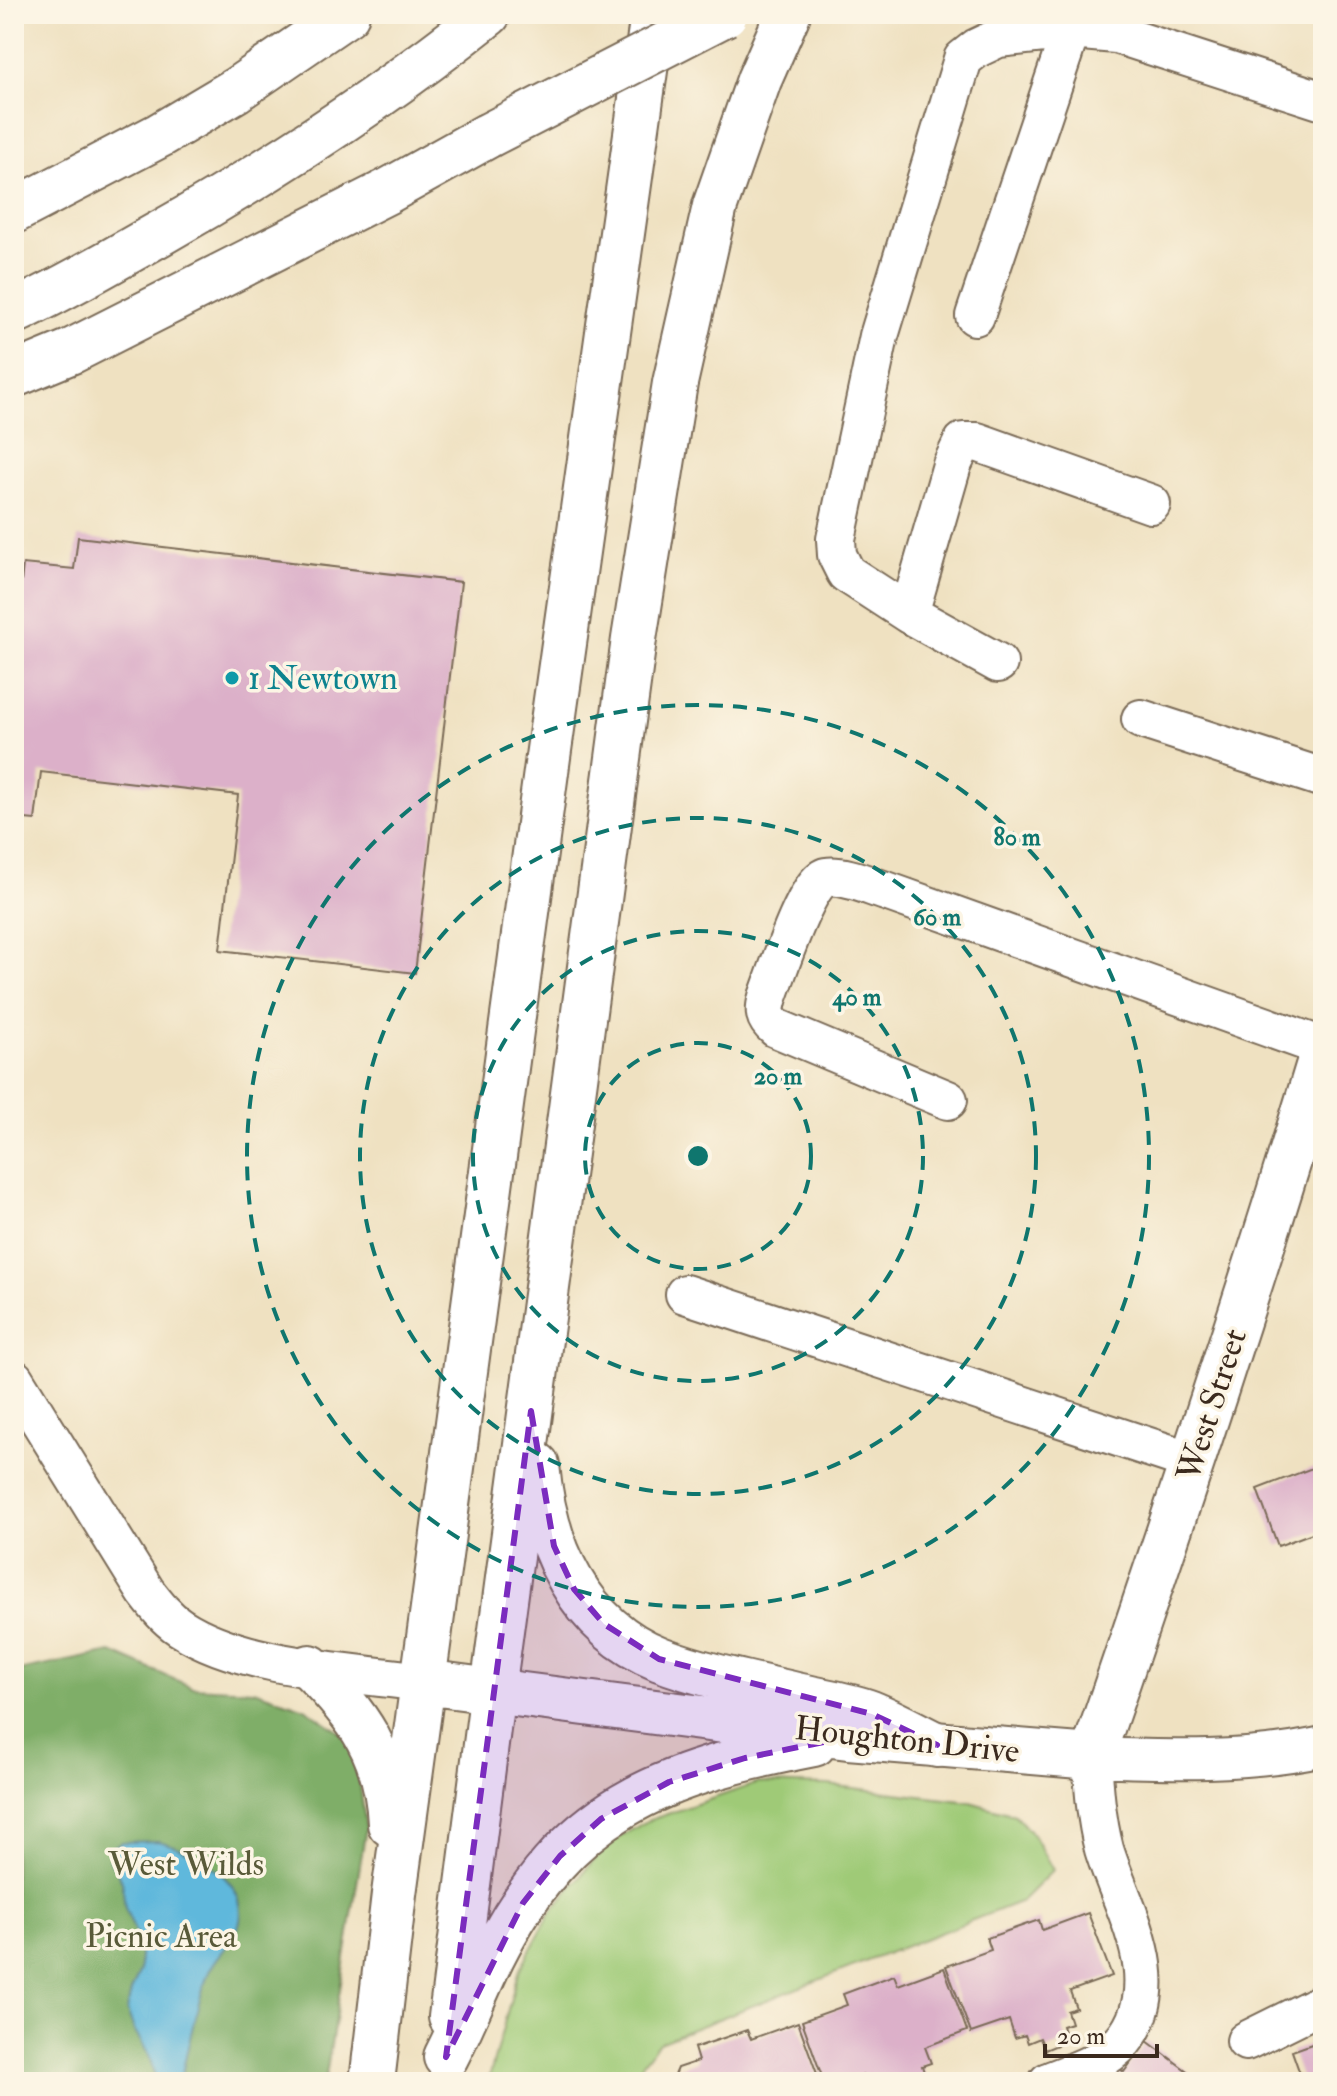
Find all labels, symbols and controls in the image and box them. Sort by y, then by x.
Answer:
place label: 1 Newtown [248,657,398,700]
marker: 1 Newtown [223,669,241,687]
text: 80 m [993,822,1041,853]
text: 60 m [913,902,961,933]
text: 40 m [832,982,882,1013]
text: 20 m [754,1061,802,1092]
centre of rings [684,1142,712,1170]
street label: West Street [1167,1323,1257,1488]
street label: Houghton Drive [793,1707,1021,1773]
park label: West Wilds [107,1843,264,1886]
park label: Picnic Area [85,1915,238,1958]
scale bar [1045,2008,1157,2058]
text: 20 m [1057,2021,1106,2052]

